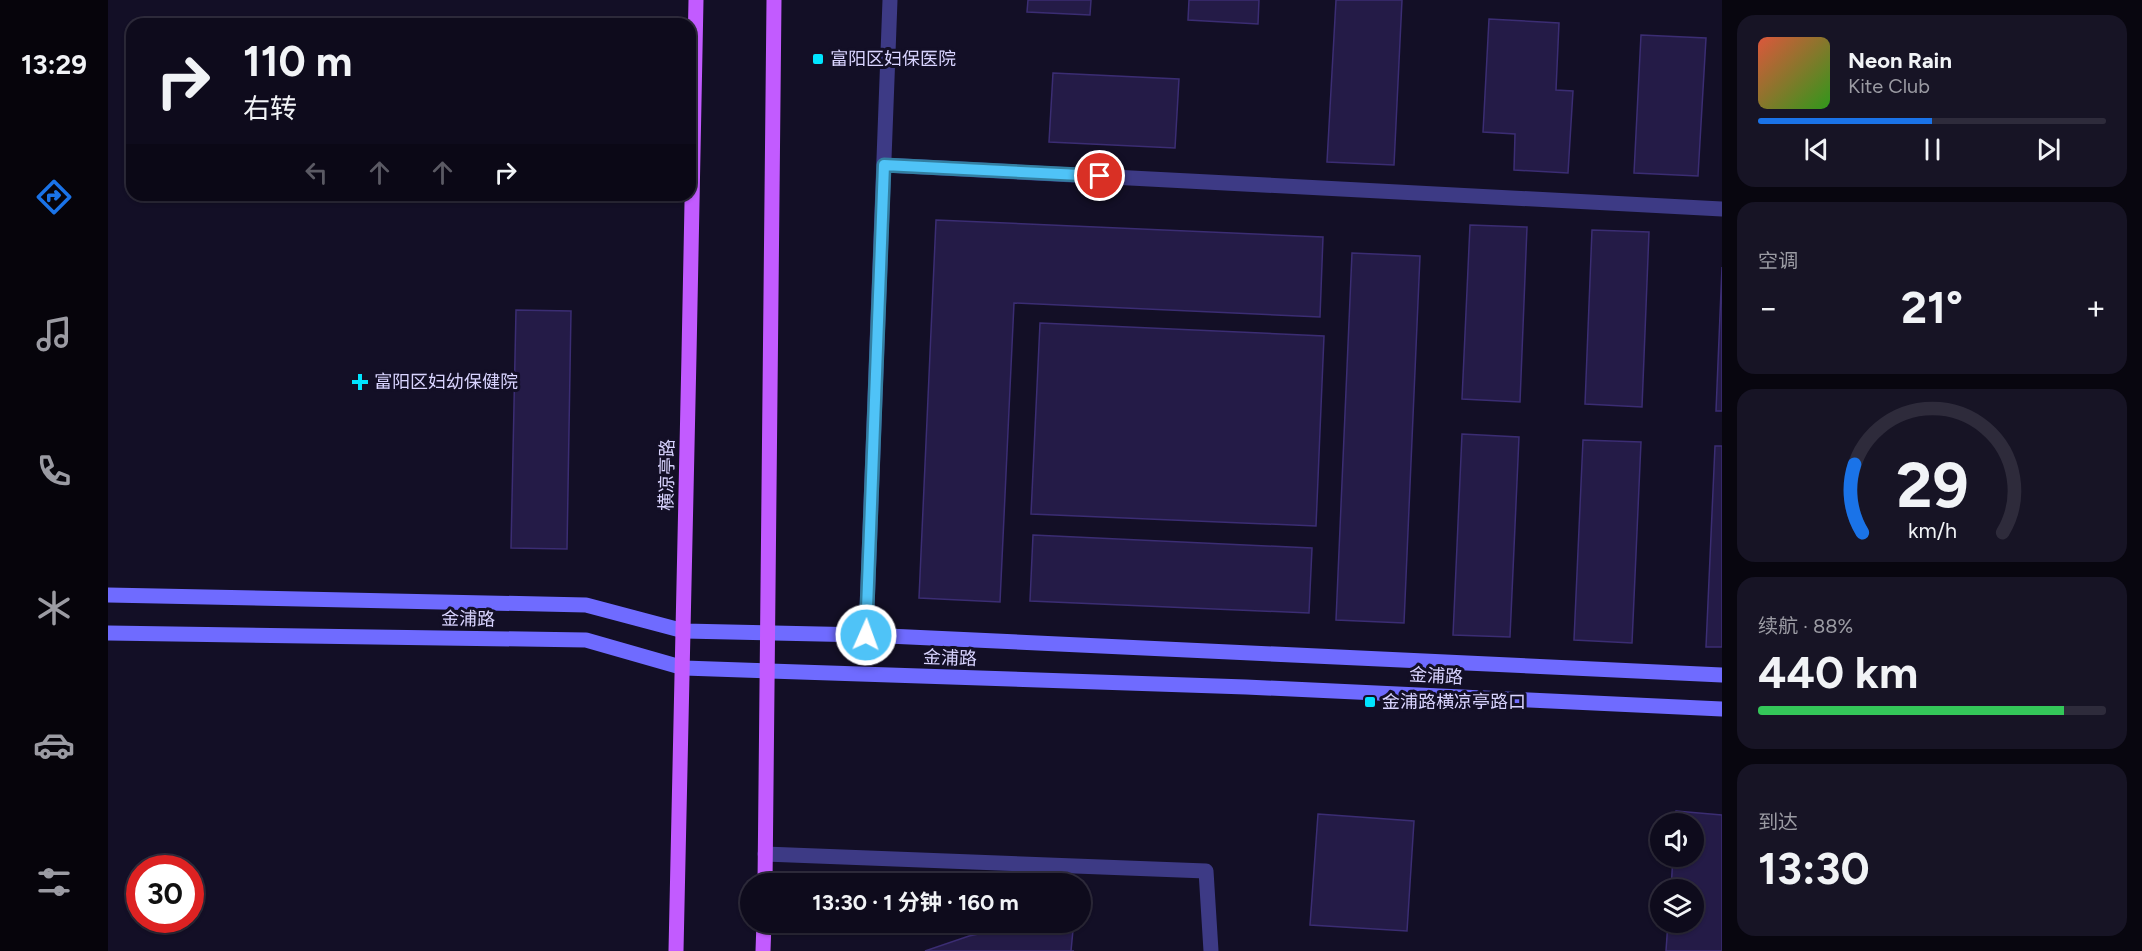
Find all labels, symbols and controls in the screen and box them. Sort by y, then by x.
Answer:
text: 110 m [243,36,352,87]
icon: right [144,42,222,120]
text: Neon Rain [1848,47,1952,74]
text: 13:29 [21,48,87,81]
place label: 富阳区妇保医院 [830,48,956,70]
marker: 富阳区妇保医院 [811,52,825,66]
text: Kite Club [1848,74,1930,98]
text: 右转 [243,92,297,125]
icon: previous [1800,133,1833,166]
icon: pause [1916,133,1949,166]
icon: next [2032,133,2065,166]
pin [1074,150,1125,201]
icon: left [300,156,333,189]
icon: ahead [363,156,396,189]
icon: ahead [426,156,459,189]
icon: right [489,156,522,189]
icon: arrive [1083,159,1116,192]
icon: directions [33,176,75,218]
text: 空调 [1758,249,1798,273]
text: 21° [1901,280,1963,334]
text: − [1758,288,1779,327]
text: + [2085,288,2106,327]
icon: music [33,313,75,355]
place label: 富阳区妇幼保健院 [374,371,518,393]
marker: 富阳区妇幼保健院 [351,373,369,391]
street label: 横凉亭路 [655,439,679,511]
text: 29 [1896,448,1968,523]
icon: phone [33,450,75,492]
text: km/h [1908,518,1956,543]
icon: climate [33,587,75,629]
position arrow [834,603,898,667]
street label: 金浦路 [441,608,495,630]
text: 续航 · 88% [1758,614,1853,638]
text: 440 km [1758,645,1918,699]
street label: 金浦路 [923,646,977,670]
street label: 金浦路 [1408,664,1464,688]
place label: 金浦路横凉亭路口 [1382,691,1526,713]
marker: 金浦路横凉亭路口 [1363,695,1377,709]
icon: car [33,724,75,766]
text: 到达 [1758,810,1798,834]
map controls [1650,813,1704,933]
button: sound [1650,813,1704,867]
text: 13:30 [1758,841,1870,895]
speed limit sign: 30 [126,855,204,933]
icon: filters [33,861,75,903]
button: layers [1650,879,1704,933]
text: 13:30 · 1 分钟 · 160 m [812,889,1019,916]

